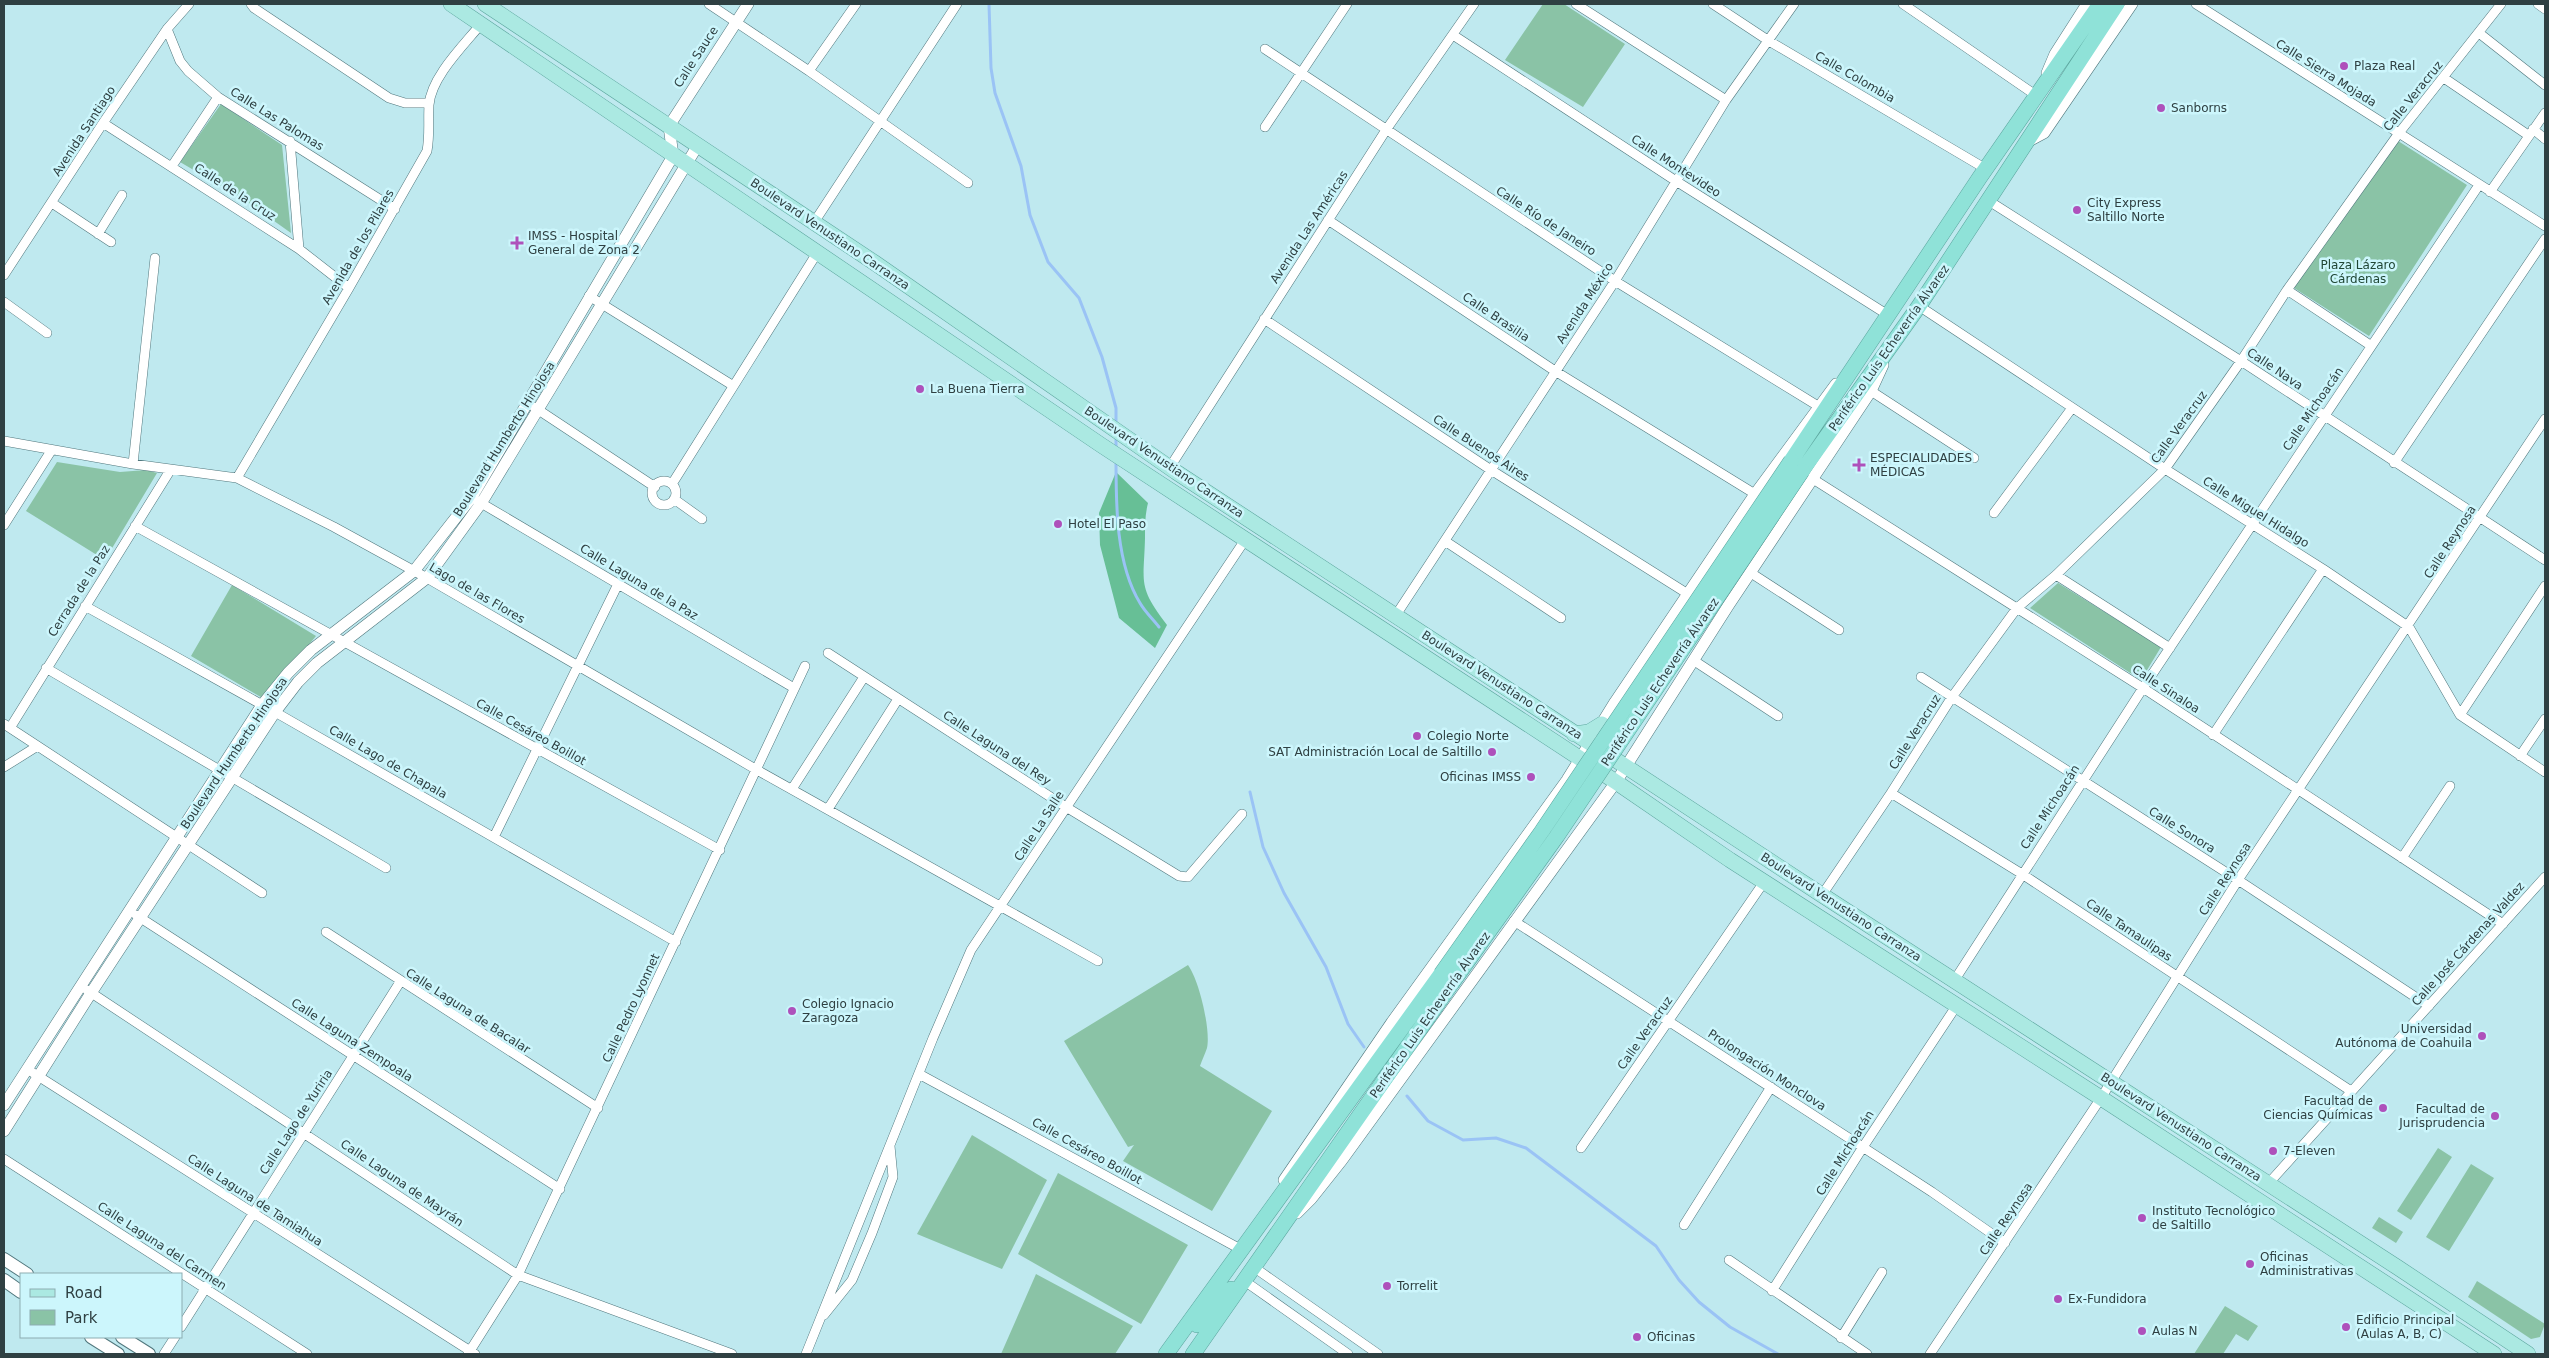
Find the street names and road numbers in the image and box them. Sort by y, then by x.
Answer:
street label: Calle Sauce [671,24,721,90]
street label: Calle Sierra Mojada [2273,36,2379,110]
street label: Calle Colombia [1813,48,1897,106]
street label: Calle Veracruz [2381,58,2445,134]
street label: Avenida Santiago [50,83,118,179]
street label: Calle Las Palomas [228,85,326,153]
street label: Calle Montevideo [1629,132,1723,200]
street label: Calle de la Cruz [192,160,278,224]
street label: Avenida Las Américas [1267,168,1351,286]
street label: Boulevard Venustiano Carranza [748,175,912,293]
street label: Calle Río de Janeiro [1493,183,1599,259]
street label: Avenida de los Pilares [319,187,397,307]
street label: Avenida México [1554,260,1616,346]
street label: Periférico Luis Echeverría Álvarez [1825,262,1952,434]
street label: Calle Brasilia [1460,289,1532,345]
street label: Calle Nava [2244,345,2306,393]
street label: Boulevard Humberto Hinojosa [450,359,558,519]
street label: Calle Michoacán [2280,365,2346,453]
street label: Calle Veracruz [2148,388,2210,466]
street label: Boulevard Venustiano Carranza [1082,403,1246,521]
street label: Calle Buenos Aires [1430,412,1532,484]
street label: Calle Miguel Hidalgo [2200,474,2312,550]
street label: Calle Reynosa [2421,503,2479,581]
street label: Calle Laguna de la Paz [577,541,701,623]
street label: Cerrada de la Paz [45,543,113,639]
street label: Lago de las Flores [427,560,527,626]
street label: Periférico Luis Echeverría Álvarez [1598,595,1722,769]
street label: Boulevard Venustiano Carranza [1419,628,1585,742]
street label: Calle Sinaloa [2130,662,2202,716]
street label: Boulevard Humberto Hinojosa [178,674,290,832]
street label: Calle Veracruz [1886,692,1944,772]
street label: Calle Cesáreo Boillot [473,696,589,768]
street label: Calle Laguna del Rey [940,708,1054,788]
street label: Calle Lago de Chapala [326,722,450,802]
street label: Calle Michoacán [2018,762,2082,852]
street label: Calle La Salle [1011,788,1067,864]
street label: Calle Sonora [2146,804,2218,856]
street label: Calle Reynosa [2196,840,2254,918]
street label: Boulevard Venustiano Carranza [1758,850,1924,964]
street label: Calle José Cárdenas Valdez [2409,879,2527,1009]
street label: Calle Tamaulipas [2083,896,2175,964]
street label: Periférico Luis Echeverría Álvarez [1366,929,1493,1101]
street label: Calle Pedro Lyonnet [600,951,663,1065]
street label: Calle Laguna de Bacalar [403,965,533,1057]
street label: Calle Veracruz [1615,994,1675,1072]
street label: Calle Laguna Zempoala [289,995,415,1085]
street label: Prolongación Monclova [1705,1027,1829,1113]
street label: Calle Lago de Yuriria [257,1067,335,1177]
street label: Boulevard Venustiano Carranza [2098,1070,2264,1184]
street label: Calle Michoacán [1813,1108,1877,1198]
street label: Calle Cesáreo Boillot [1029,1115,1145,1187]
street label: Calle Laguna de Mayrán [338,1137,466,1229]
street label: Calle Laguna de Tamiahua [185,1151,325,1249]
street label: Calle Reynosa [1977,1180,2035,1258]
street label: Calle Laguna del Carmen [95,1199,229,1293]

